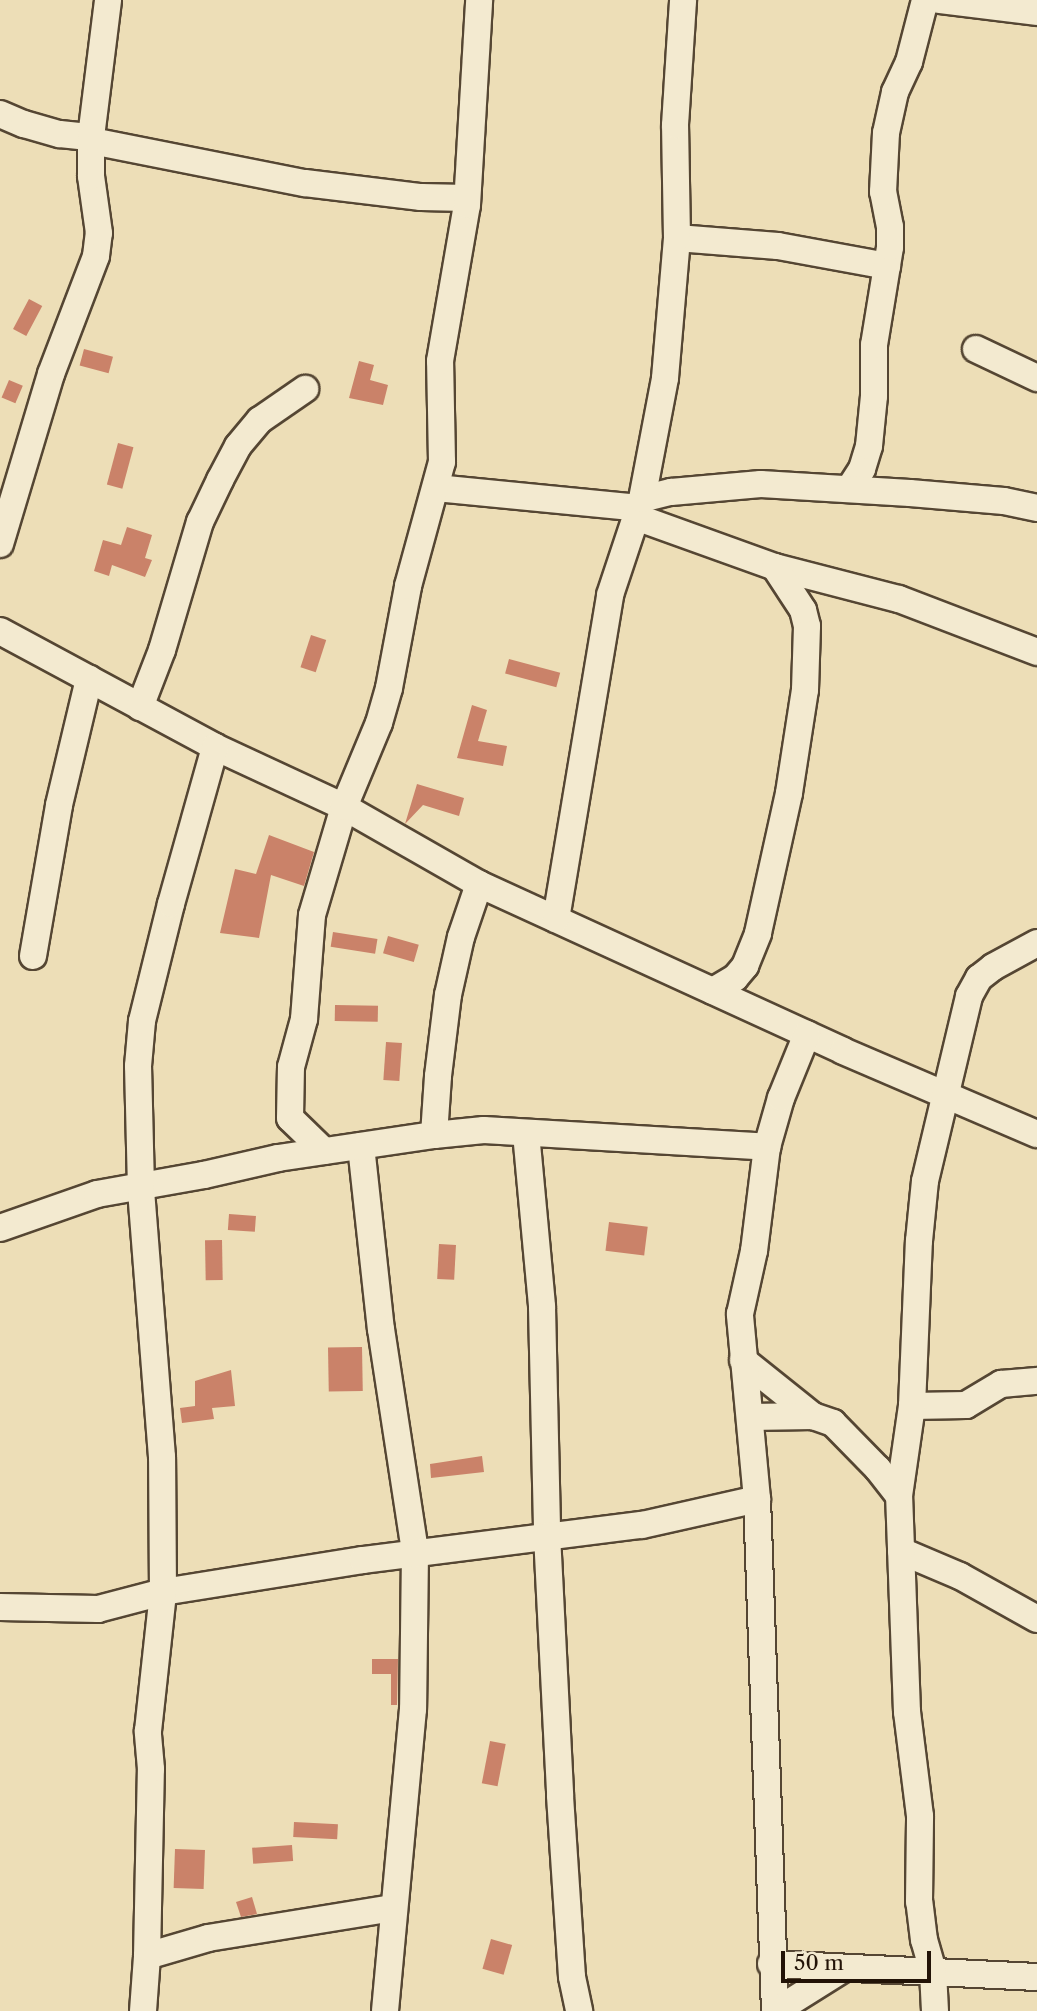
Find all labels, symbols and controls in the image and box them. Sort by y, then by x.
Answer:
scale bar [785,1938,936,1982]
text: 50 m [794,1950,844,1975]

